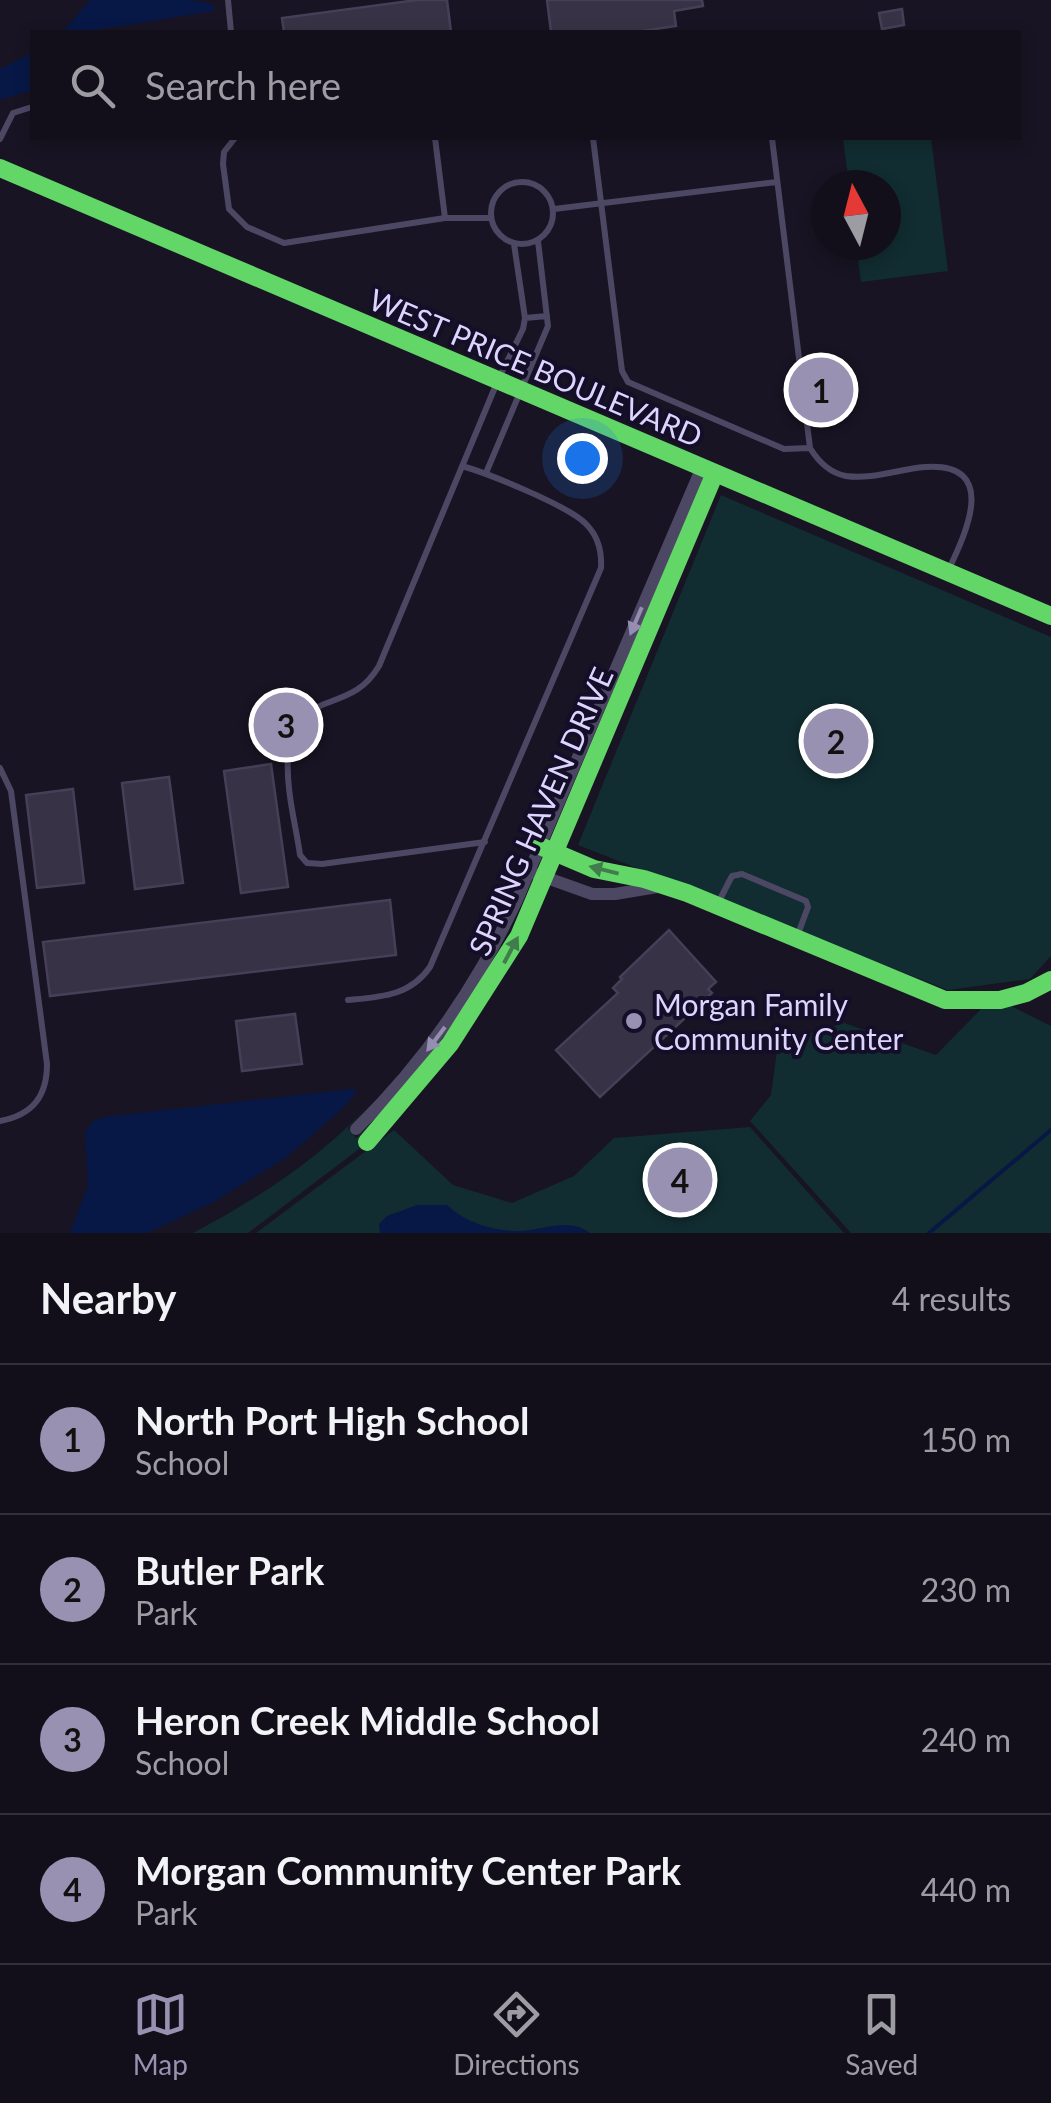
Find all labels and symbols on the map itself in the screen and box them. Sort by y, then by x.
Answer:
north arrow [811,170,901,260]
street label: WEST PRICE BOULEVARD [364,280,708,454]
pin: 1 [788,352,854,428]
your location [557,433,608,484]
one-way arrow [628,606,644,636]
street label: SPRING HAVEN DRIVE [460,661,620,961]
pin: 3 [254,688,318,762]
pin: 2 [804,704,868,778]
one-way arrow [588,862,619,877]
one-way arrow [502,936,519,965]
place label: Morgan Family Community Center [654,986,904,1056]
marker: Morgan Family Community Center [623,1010,645,1032]
one-way arrow [426,1026,446,1052]
pin: 4 [648,1142,712,1218]

